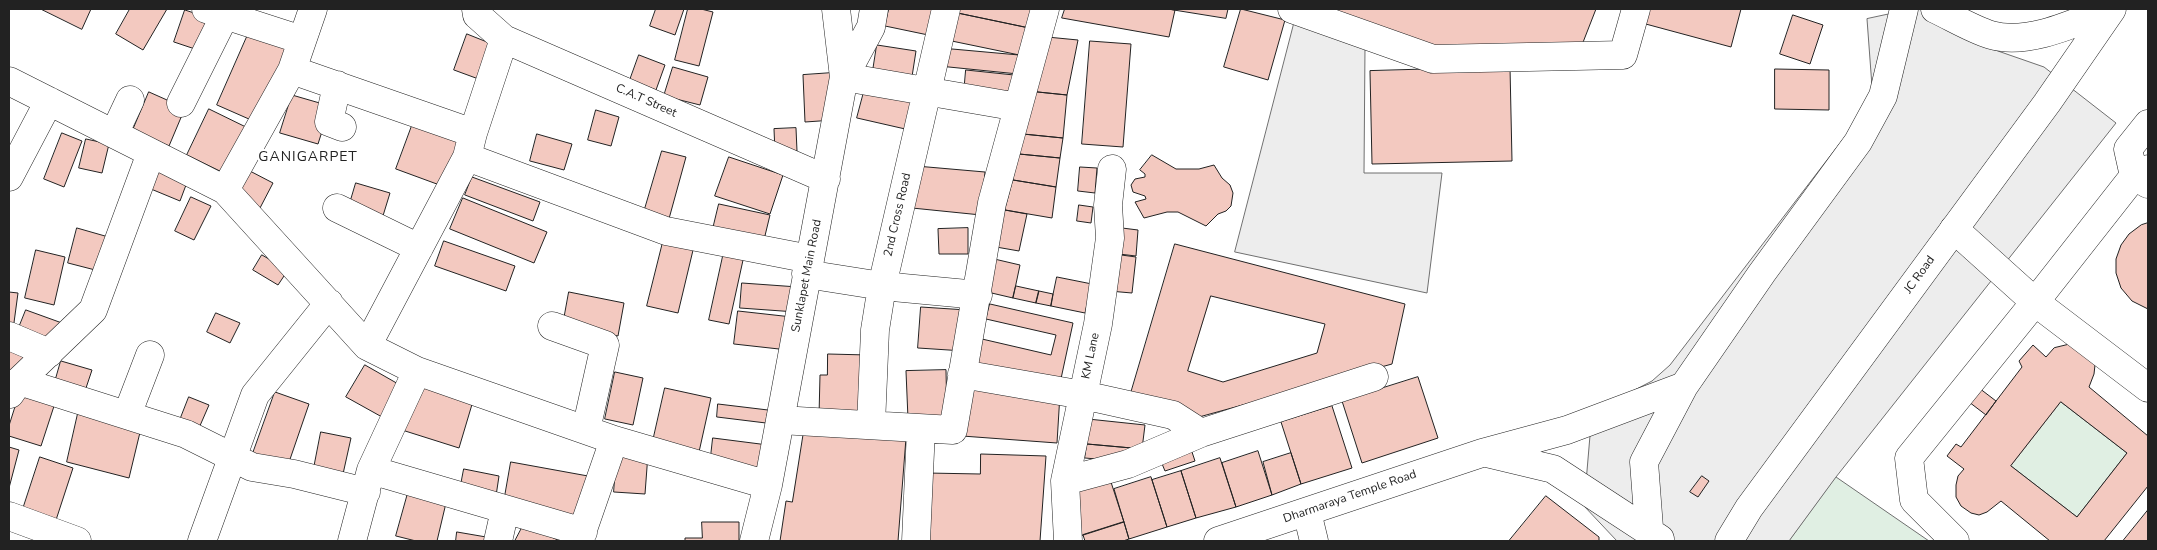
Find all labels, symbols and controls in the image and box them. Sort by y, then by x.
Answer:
street label: C.A.T Street [613,81,679,121]
district label: GANIGARPET [257,150,359,166]
street label: 2nd Cross Road [881,172,915,258]
street label: Sunklapet Main Road [789,218,825,334]
street label: JC Road [1902,253,1938,297]
street label: KM Lane [1079,332,1103,380]
street label: Dharmaraya Temple Road [1282,467,1418,527]

